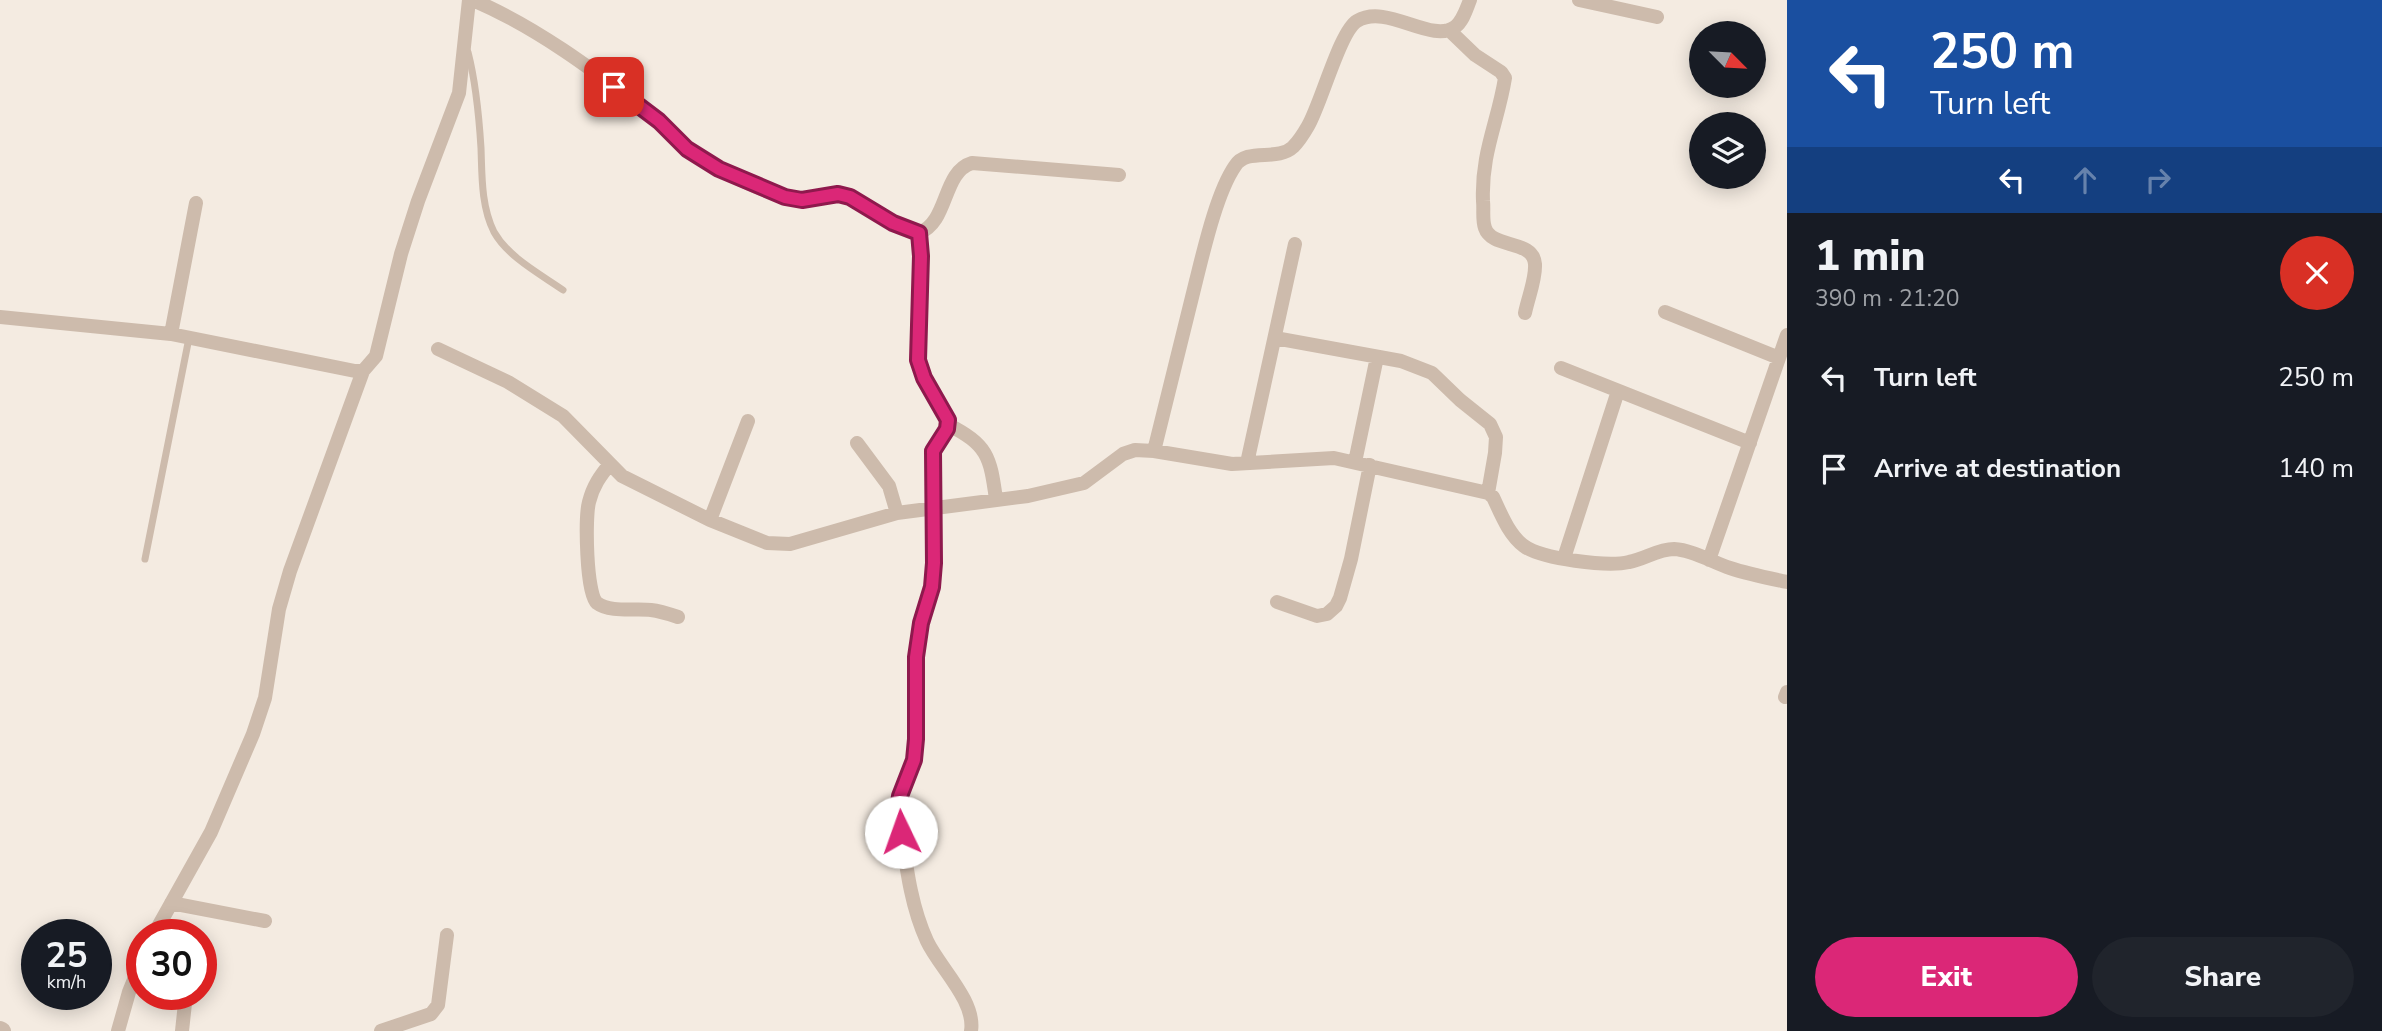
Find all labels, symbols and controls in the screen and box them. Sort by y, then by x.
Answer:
text: 250 m [1930,18,2074,85]
north arrow [1689,21,1766,98]
map controls [1689,21,1766,189]
icon: left [1815,28,1906,119]
pin [584,57,644,117]
icon: arrive [595,68,633,106]
text: Turn left [1930,82,2050,125]
button: layers [1689,112,1766,189]
icon: left [1993,161,2031,199]
icon: ahead [2066,161,2104,199]
icon: right [2139,161,2177,199]
text: 1 min [1815,228,1925,285]
button: close [2280,236,2354,310]
text: 390 m · 21:20 [1815,283,1960,314]
icon: left [1815,359,1853,397]
text: Turn left [1874,360,1977,395]
text: 250 m [2278,360,2354,395]
icon: arrive [1815,450,1853,488]
text: Arrive at destination [1874,451,2121,486]
text: 140 m [2278,451,2354,486]
position arrow [864,795,938,869]
speed limit sign: 30 [126,919,217,1010]
text: 25 [45,932,88,979]
button: Exit [1815,937,2078,1017]
button: Share [2092,937,2354,1017]
text: km/h [47,970,86,994]

